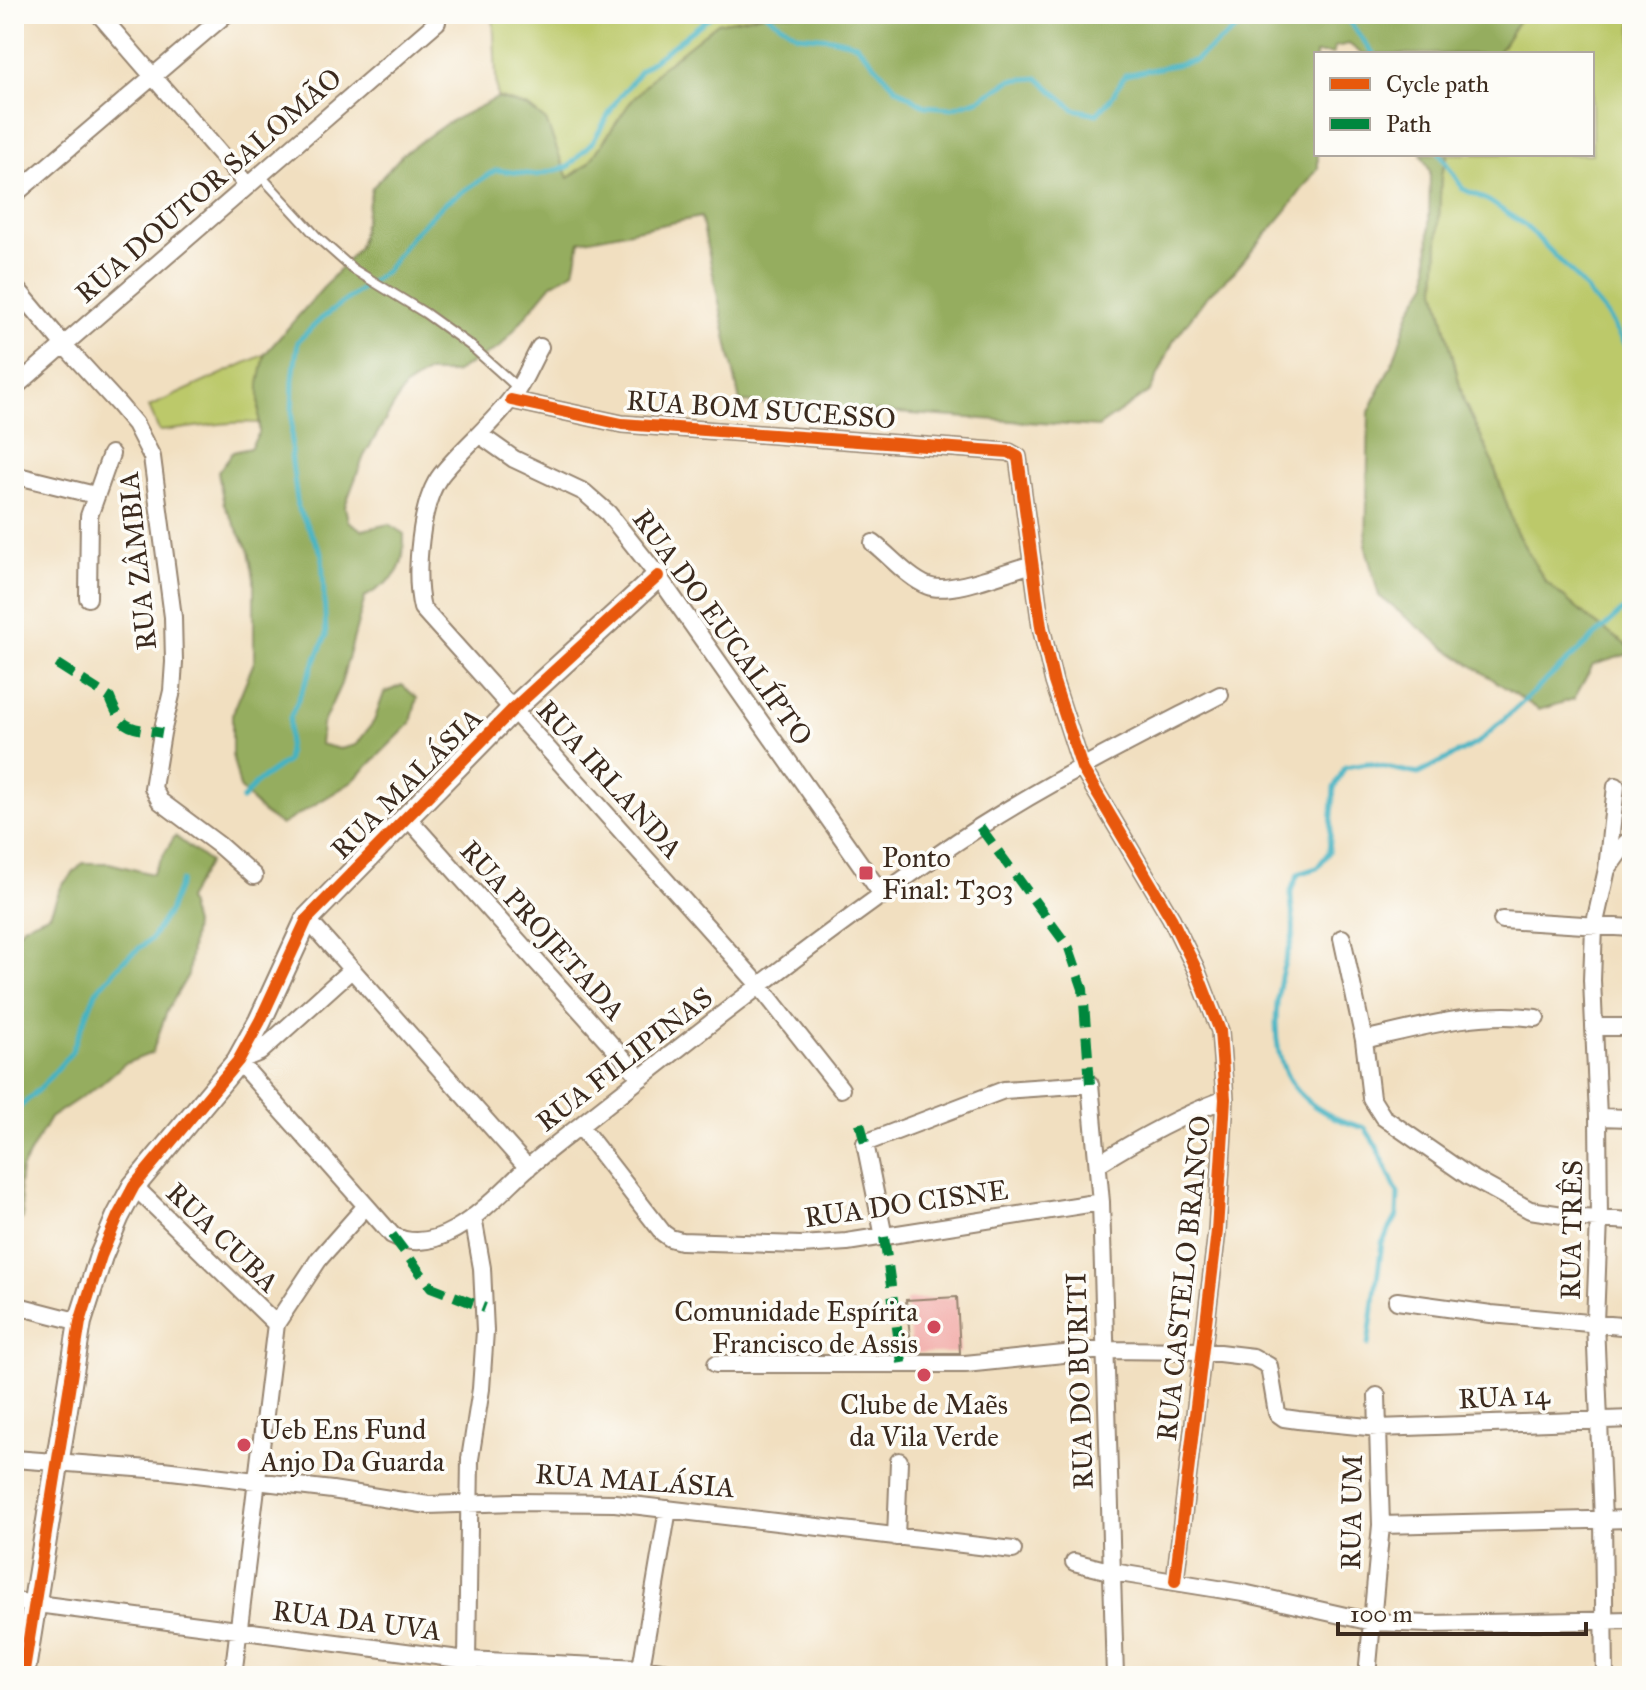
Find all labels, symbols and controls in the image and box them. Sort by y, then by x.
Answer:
legend [1314,52,1594,156]
street label: RUA DOUTOR SALOMÃO [68,60,349,310]
text: Cycle path [1386,69,1489,99]
text: Path [1386,109,1431,139]
street label: RUA BOM SUCESSO [625,383,897,436]
street label: RUA ZÂMBIA [111,470,164,652]
street label: RUA DO EUCALÍPTO [625,502,820,752]
street label: RUA IRLANDA [529,693,690,866]
street label: RUA MALÁSIA [323,700,489,866]
street label: RUA PROJETADA [453,833,633,1028]
place label: Ponto Final: T303 [882,840,1014,907]
marker: Ponto Final: T303 [857,864,875,882]
street label: RUA FILIPINAS [529,980,720,1139]
street label: RUA CASTELO BRANCO [1149,1114,1218,1442]
street label: RUA TRÊS [1553,1160,1590,1300]
street label: RUA DO CISNE [802,1172,1010,1235]
street label: RUA CUBA [159,1175,286,1300]
street label: RUA DO BURITI [1058,1272,1101,1490]
place label: Comunidade Espírita Francisco de Assis [674,1294,918,1361]
marker: Comunidade Espírita Francisco de Assis [925,1318,943,1336]
marker: Clube de Maẽs da Vila Verde [915,1366,933,1384]
street label: RUA 14 [1457,1377,1552,1416]
place label: Clube de Maẽs da Vila Verde [840,1387,1008,1454]
place label: Ueb Ens Fund Anjo Da Guarda [259,1412,445,1479]
marker: Ueb Ens Fund Anjo Da Guarda [235,1436,253,1454]
street label: RUA UM [1333,1454,1370,1570]
street label: RUA MALÁSIA [534,1456,736,1505]
scale bar [1338,1586,1586,1636]
street label: RUA DA UVA [270,1593,444,1648]
text: 100 m [1350,1599,1413,1629]

